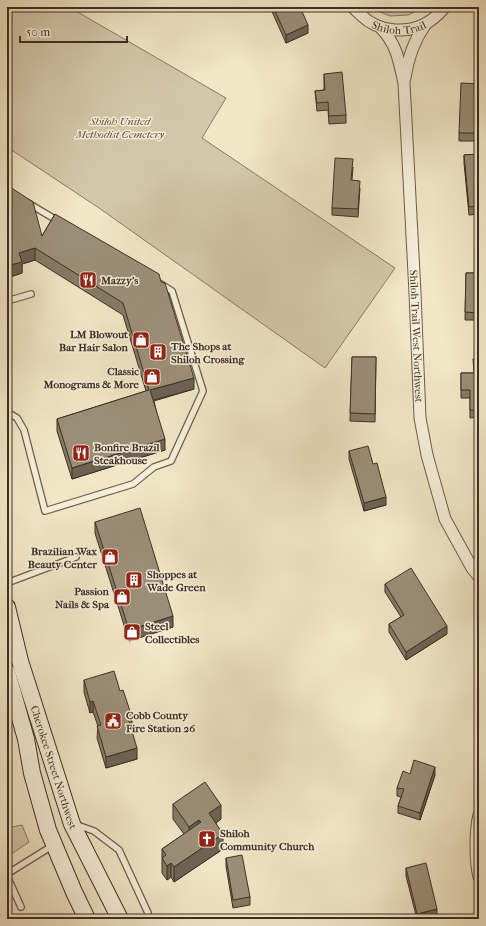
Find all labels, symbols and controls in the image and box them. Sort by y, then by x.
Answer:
scale bar [20,18,127,44]
street label: Shiloh Trail [370,18,428,37]
text: 50 m [26,25,50,39]
park label: Shiloh United Methodist Cemetery [75,115,164,141]
street label: Shiloh Trail West Northwest [407,269,426,403]
restaurant icon: Mazzy's [78,270,98,290]
place label: Mazzy's [100,274,138,287]
place label: LM Blowout Bar Hair Salon [59,328,129,354]
shop icon: LM Blowout Bar Hair Salon [131,330,151,350]
place label: The Shops at Shiloh Crossing [170,340,245,366]
building icon: The Shops at Shiloh Crossing [148,342,168,362]
place label: Classic Monograms & More [43,365,140,391]
shop icon: Classic Monograms & More [142,367,162,387]
place label: Bonfire Brazil Steakhouse [94,441,161,467]
restaurant icon: Bonfire Brazil Steakhouse [71,443,91,463]
place label: Brazilian Wax Beauty Center [28,545,97,571]
shop icon: Brazilian Wax Beauty Center [100,547,120,567]
place label: Shoppes at Wade Green [146,568,206,594]
building icon: Shoppes at Wade Green [124,570,144,590]
place label: Passion Nails & Spa [55,585,110,611]
shop icon: Passion Nails & Spa [112,587,132,607]
place label: Steel Collectibles [145,620,199,646]
shop icon: Steel Collectibles [122,622,142,642]
street label: Cherokee Street Northwest [28,704,80,831]
place label: Cobb County Fire Station 26 [125,709,196,735]
public building icon: Cobb County Fire Station 26 [103,711,123,731]
place label: Shiloh Community Church [220,827,315,853]
church icon: Shiloh Community Church [197,829,217,849]

